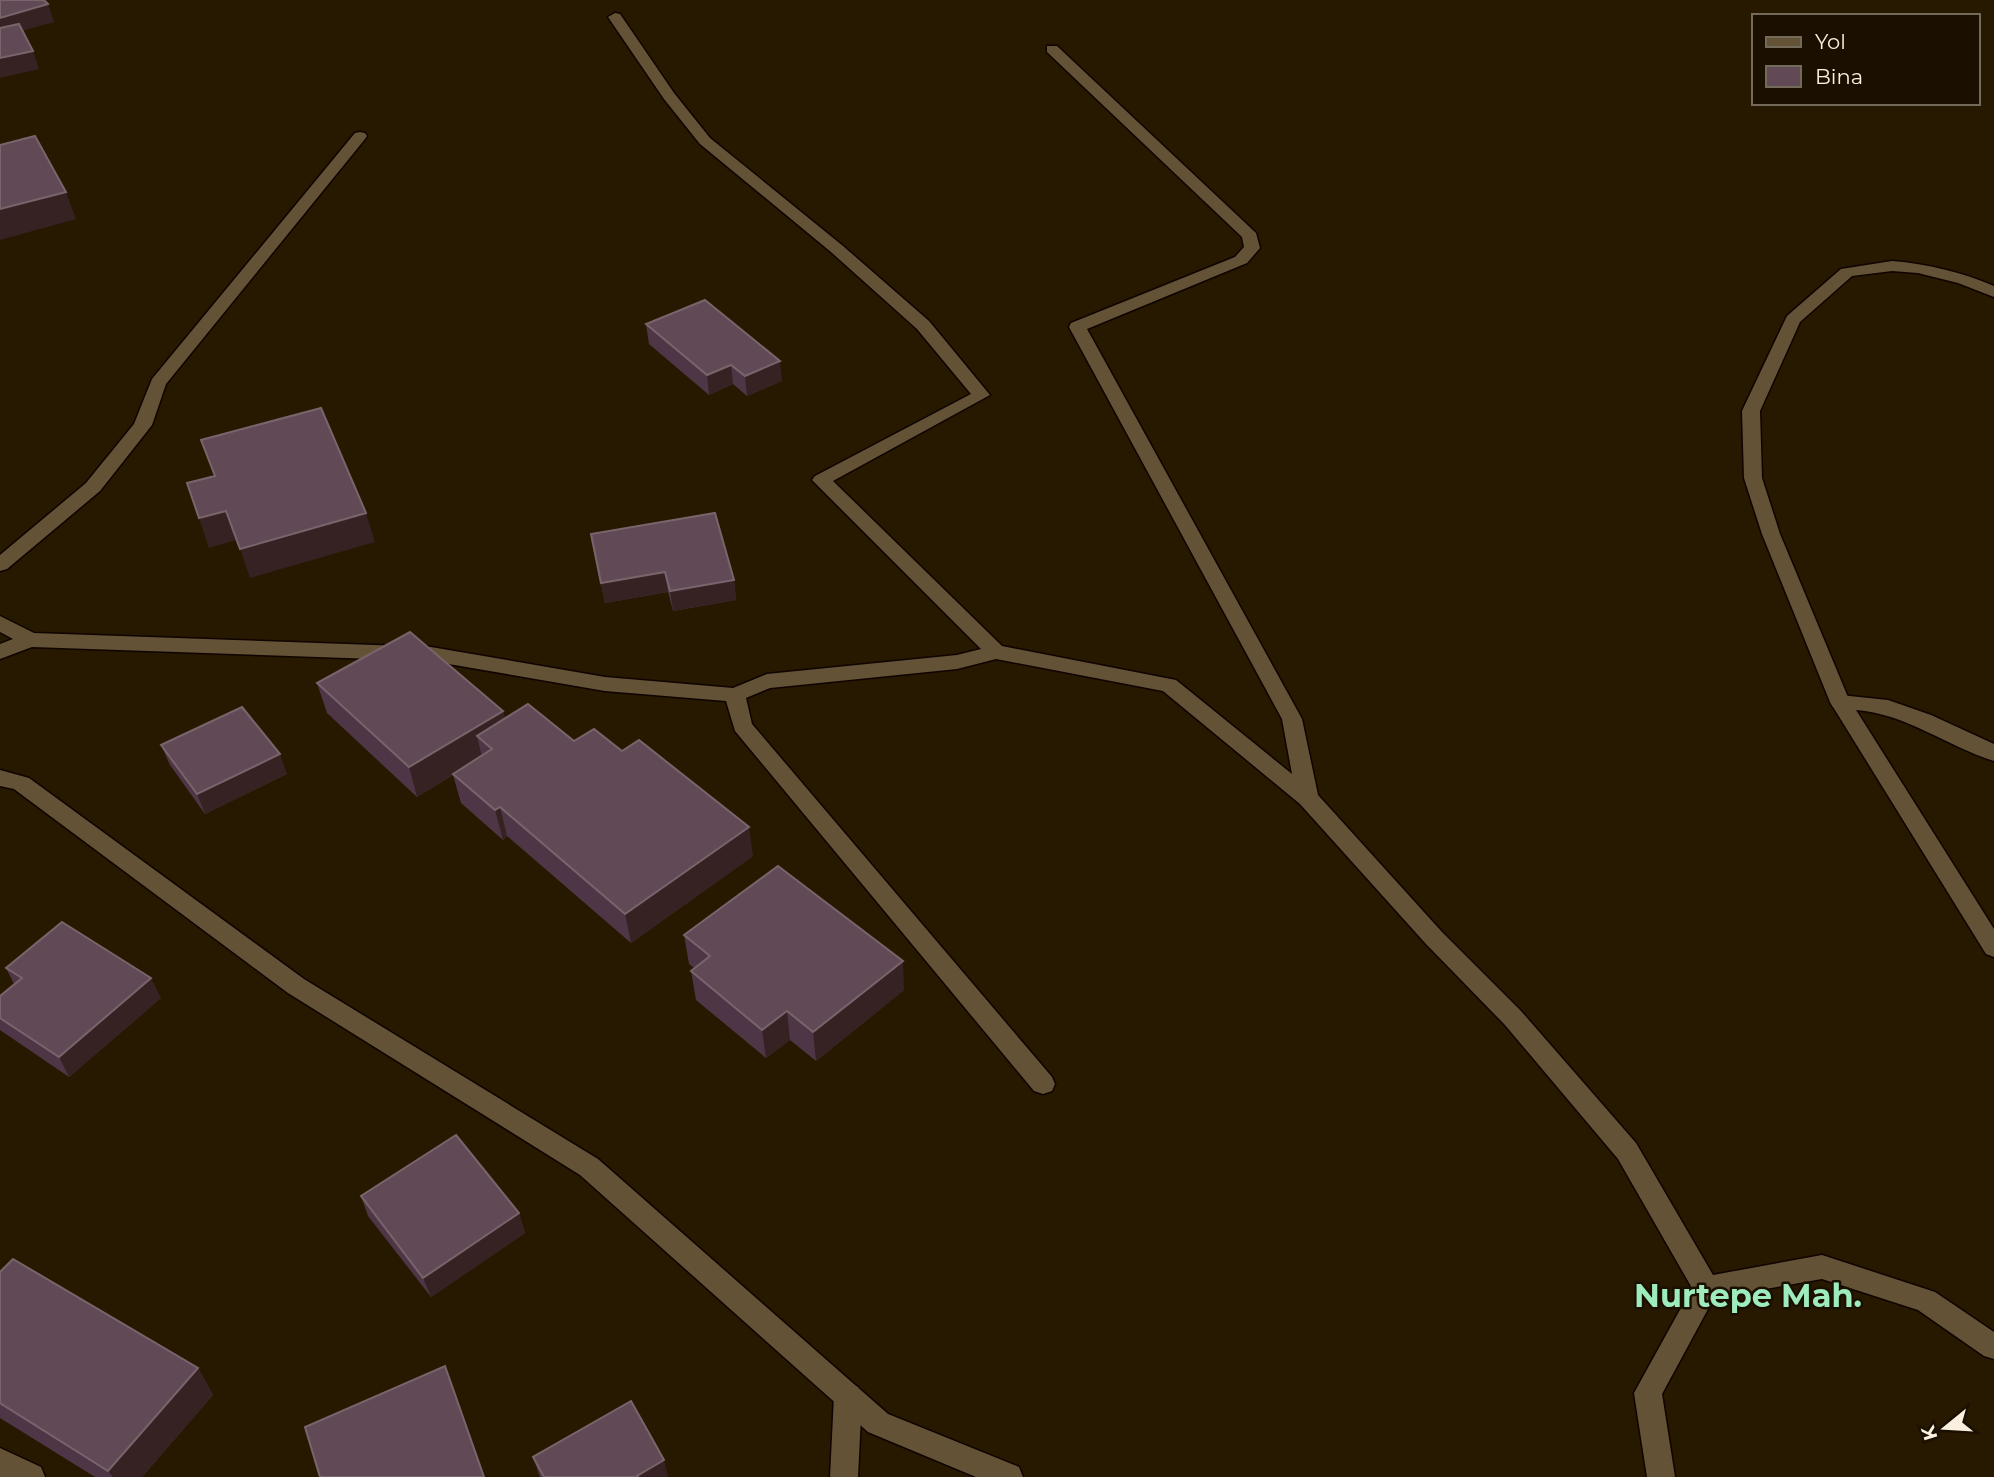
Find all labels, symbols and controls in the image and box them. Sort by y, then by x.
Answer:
legend [1752,14,1980,105]
text: Yol [1815,29,1846,54]
text: Bina [1815,64,1863,89]
district label: Nurtepe Mah. [1634,1276,1862,1315]
north arrow [1910,1393,1980,1463]
text: K [1916,1422,1942,1443]

